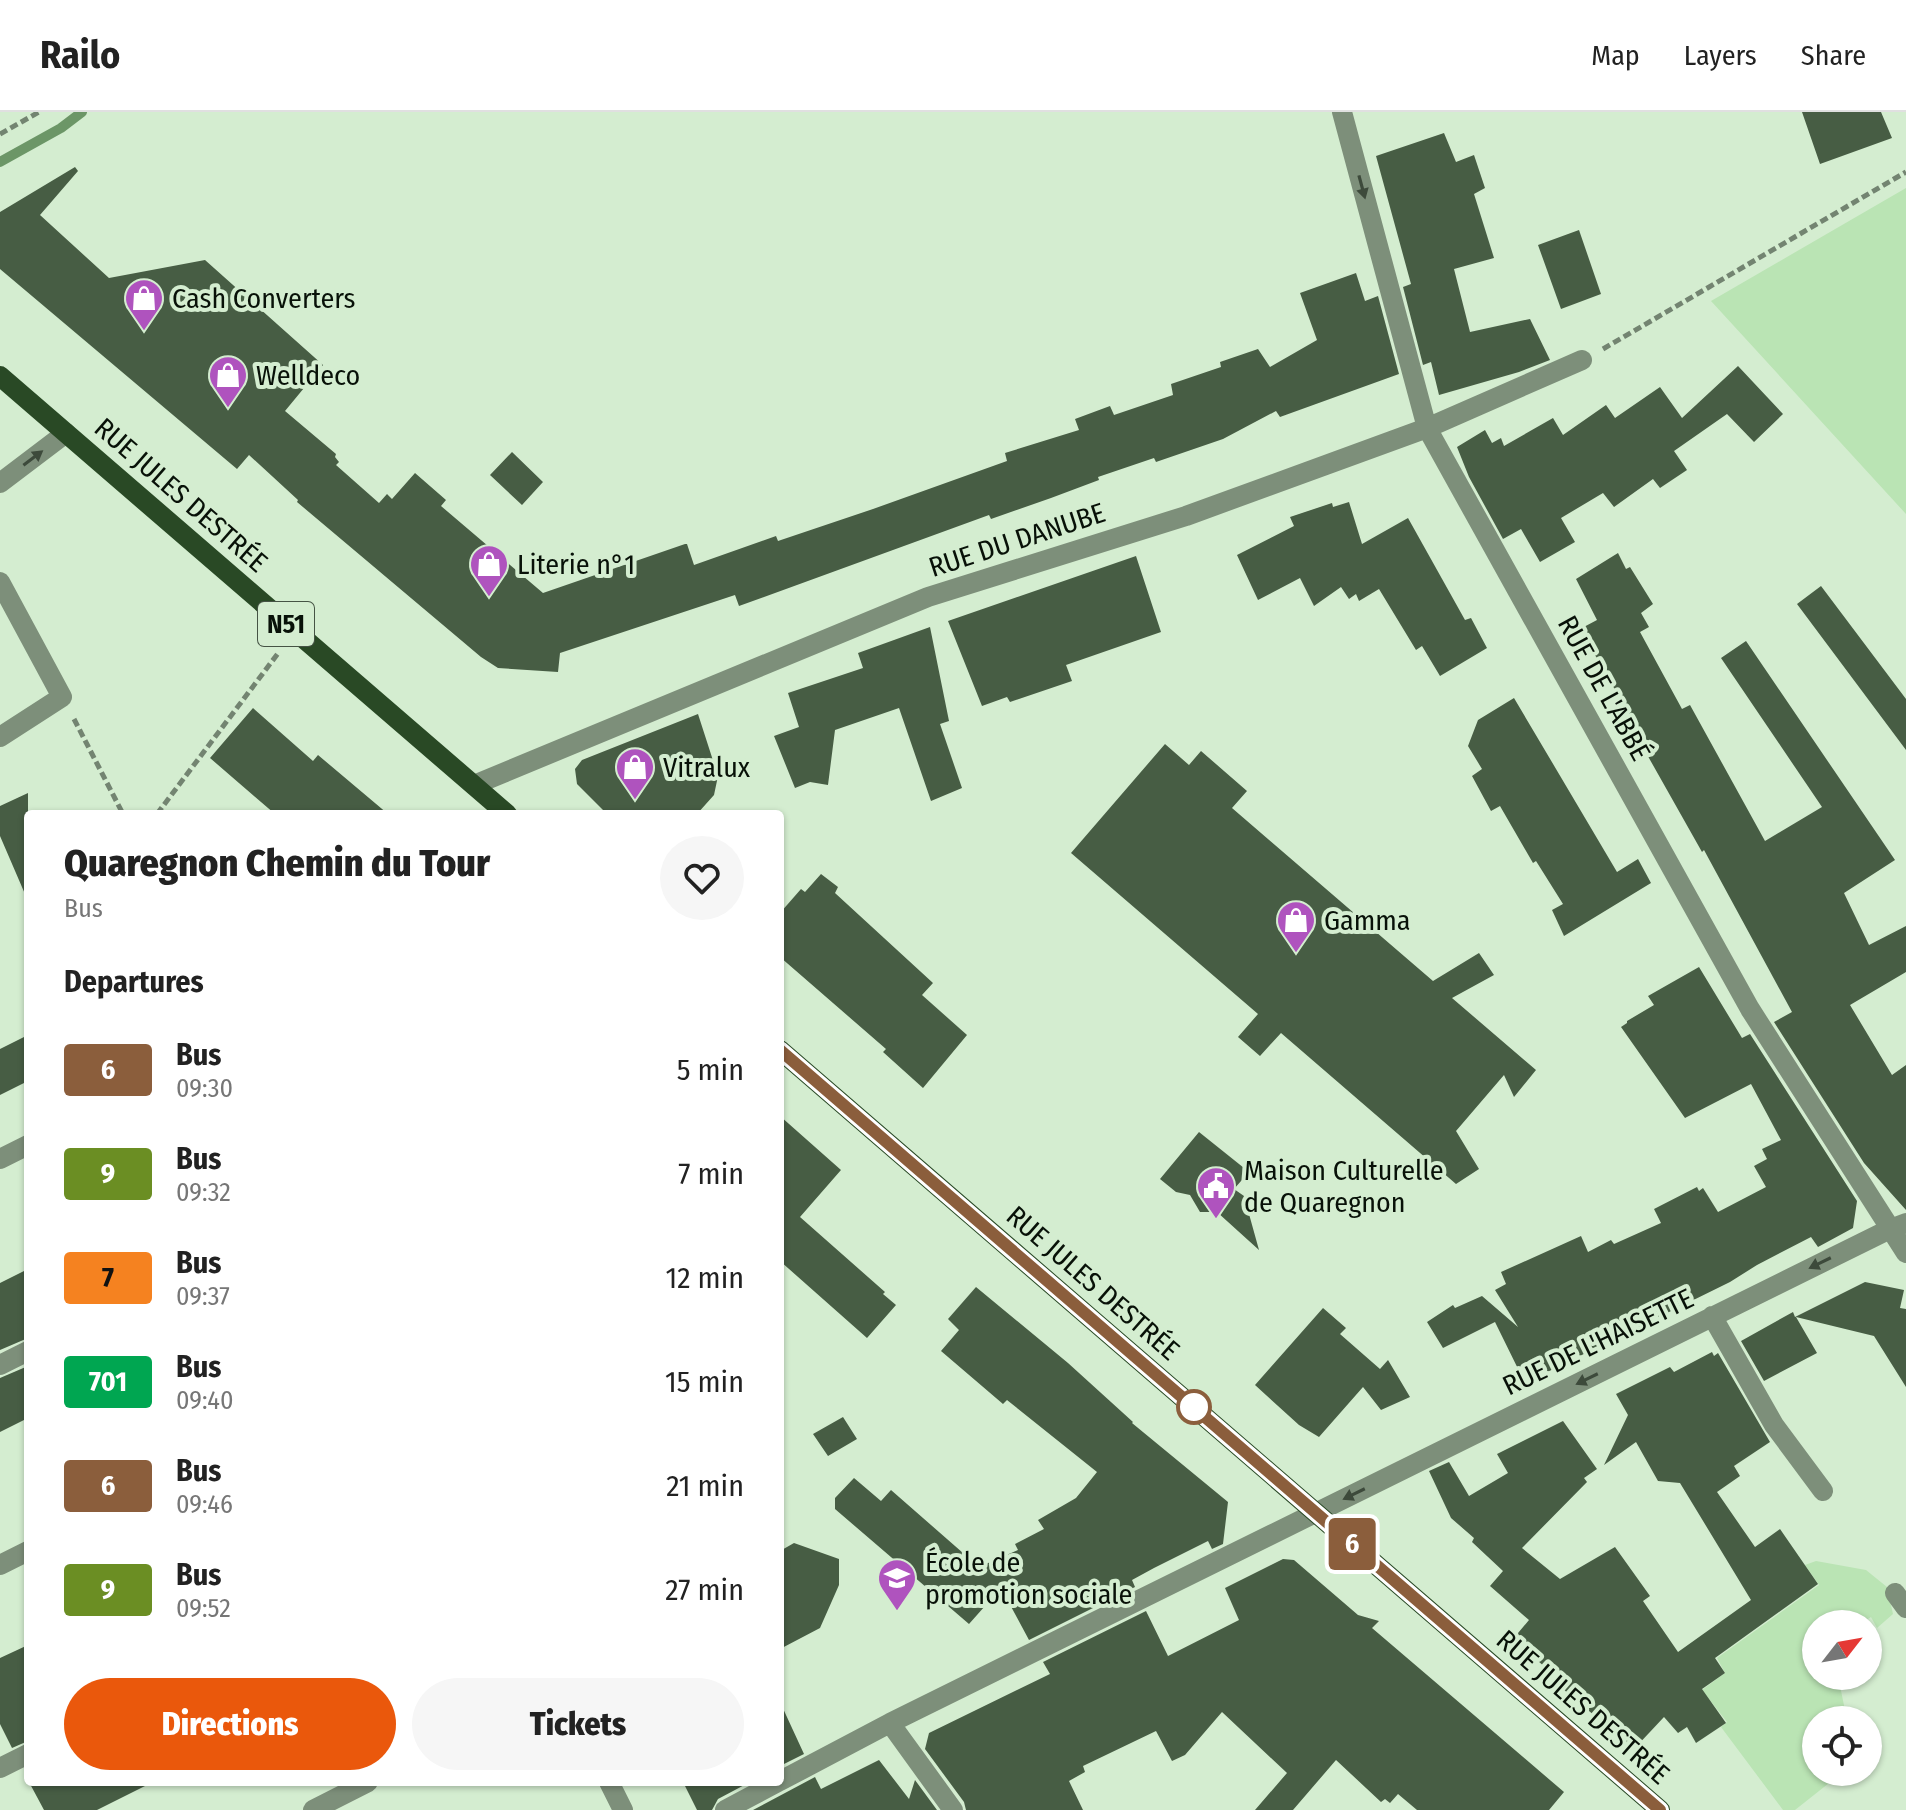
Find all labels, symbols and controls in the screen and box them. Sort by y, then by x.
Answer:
text: Railo [40,32,120,78]
text: Map [1591,39,1640,72]
text: Layers [1684,39,1757,72]
text: Share [1801,39,1866,72]
one-way arrow [1356,176,1369,200]
shop icon: Cash Converters [123,277,165,332]
place label: Cash Converters [172,282,356,315]
shop icon: Welldeco [207,354,249,409]
place label: Welldeco [256,359,360,392]
street label: RUE JULES DESTRÉE [88,411,274,579]
one-way arrow [23,451,43,467]
street label: RUE DU DANUBE [925,496,1109,584]
shop icon: Literie n°1 [468,543,510,598]
place label: Literie n°1 [517,548,635,581]
road number: N51 [258,602,314,646]
street label: RUE DE L'ABBÉ [1551,610,1657,766]
shop icon: Vitralux [614,746,656,801]
place label: Vitralux [663,751,751,784]
button: heart [660,836,744,920]
text: Quaregnon Chemin du Tour [64,840,490,886]
text: Bus [64,893,103,924]
shop icon: Gamma [1275,899,1317,954]
place label: Gamma [1324,904,1411,937]
text: Departures [64,964,204,1000]
text: Bus [176,1037,221,1073]
text: 5 min [677,1052,744,1088]
text: 6 [101,1053,115,1086]
text: 09:30 [176,1073,233,1104]
text: Bus [176,1141,221,1177]
place label: Maison Culturelle de Quaregnon [1244,1154,1444,1219]
text: 7 min [678,1156,744,1192]
text: 9 [101,1157,115,1190]
public building icon: Maison Culturelle de Quaregnon [1195,1165,1237,1220]
text: 09:32 [176,1177,231,1208]
street label: RUE JULES DESTRÉE [1000,1199,1186,1367]
text: Bus [176,1245,221,1281]
one-way arrow [1808,1257,1831,1270]
text: 12 min [666,1260,744,1296]
text: 7 [102,1261,114,1294]
text: 09:37 [176,1281,230,1312]
street label: RUE DE L'HAISETTE [1497,1282,1699,1402]
text: Bus [176,1349,221,1385]
text: 15 min [665,1364,744,1400]
text: 701 [89,1365,127,1398]
one-way arrow [1575,1372,1598,1385]
text: 09:40 [176,1385,234,1416]
unlabelled marker [1177,1390,1211,1424]
text: Bus [176,1453,221,1489]
text: 21 min [666,1468,744,1504]
text: 6 [101,1469,115,1502]
one-way arrow [1342,1487,1365,1501]
text: 09:46 [176,1489,233,1520]
line badge: 6 [1326,1518,1378,1570]
text: 6 [1345,1527,1359,1560]
place label: École de promotion sociale [925,1546,1132,1611]
text: Bus [176,1557,221,1593]
school or university icon: École de promotion sociale [876,1557,918,1612]
text: 27 min [665,1572,744,1608]
text: 9 [101,1573,115,1606]
text: 09:52 [176,1593,231,1624]
north arrow [1802,1610,1882,1690]
map controls [1802,1610,1882,1786]
street label: RUE JULES DESTRÉE [1490,1623,1676,1791]
button: Directions [64,1678,396,1770]
button: Tickets [412,1678,744,1770]
button: locate [1802,1706,1882,1786]

